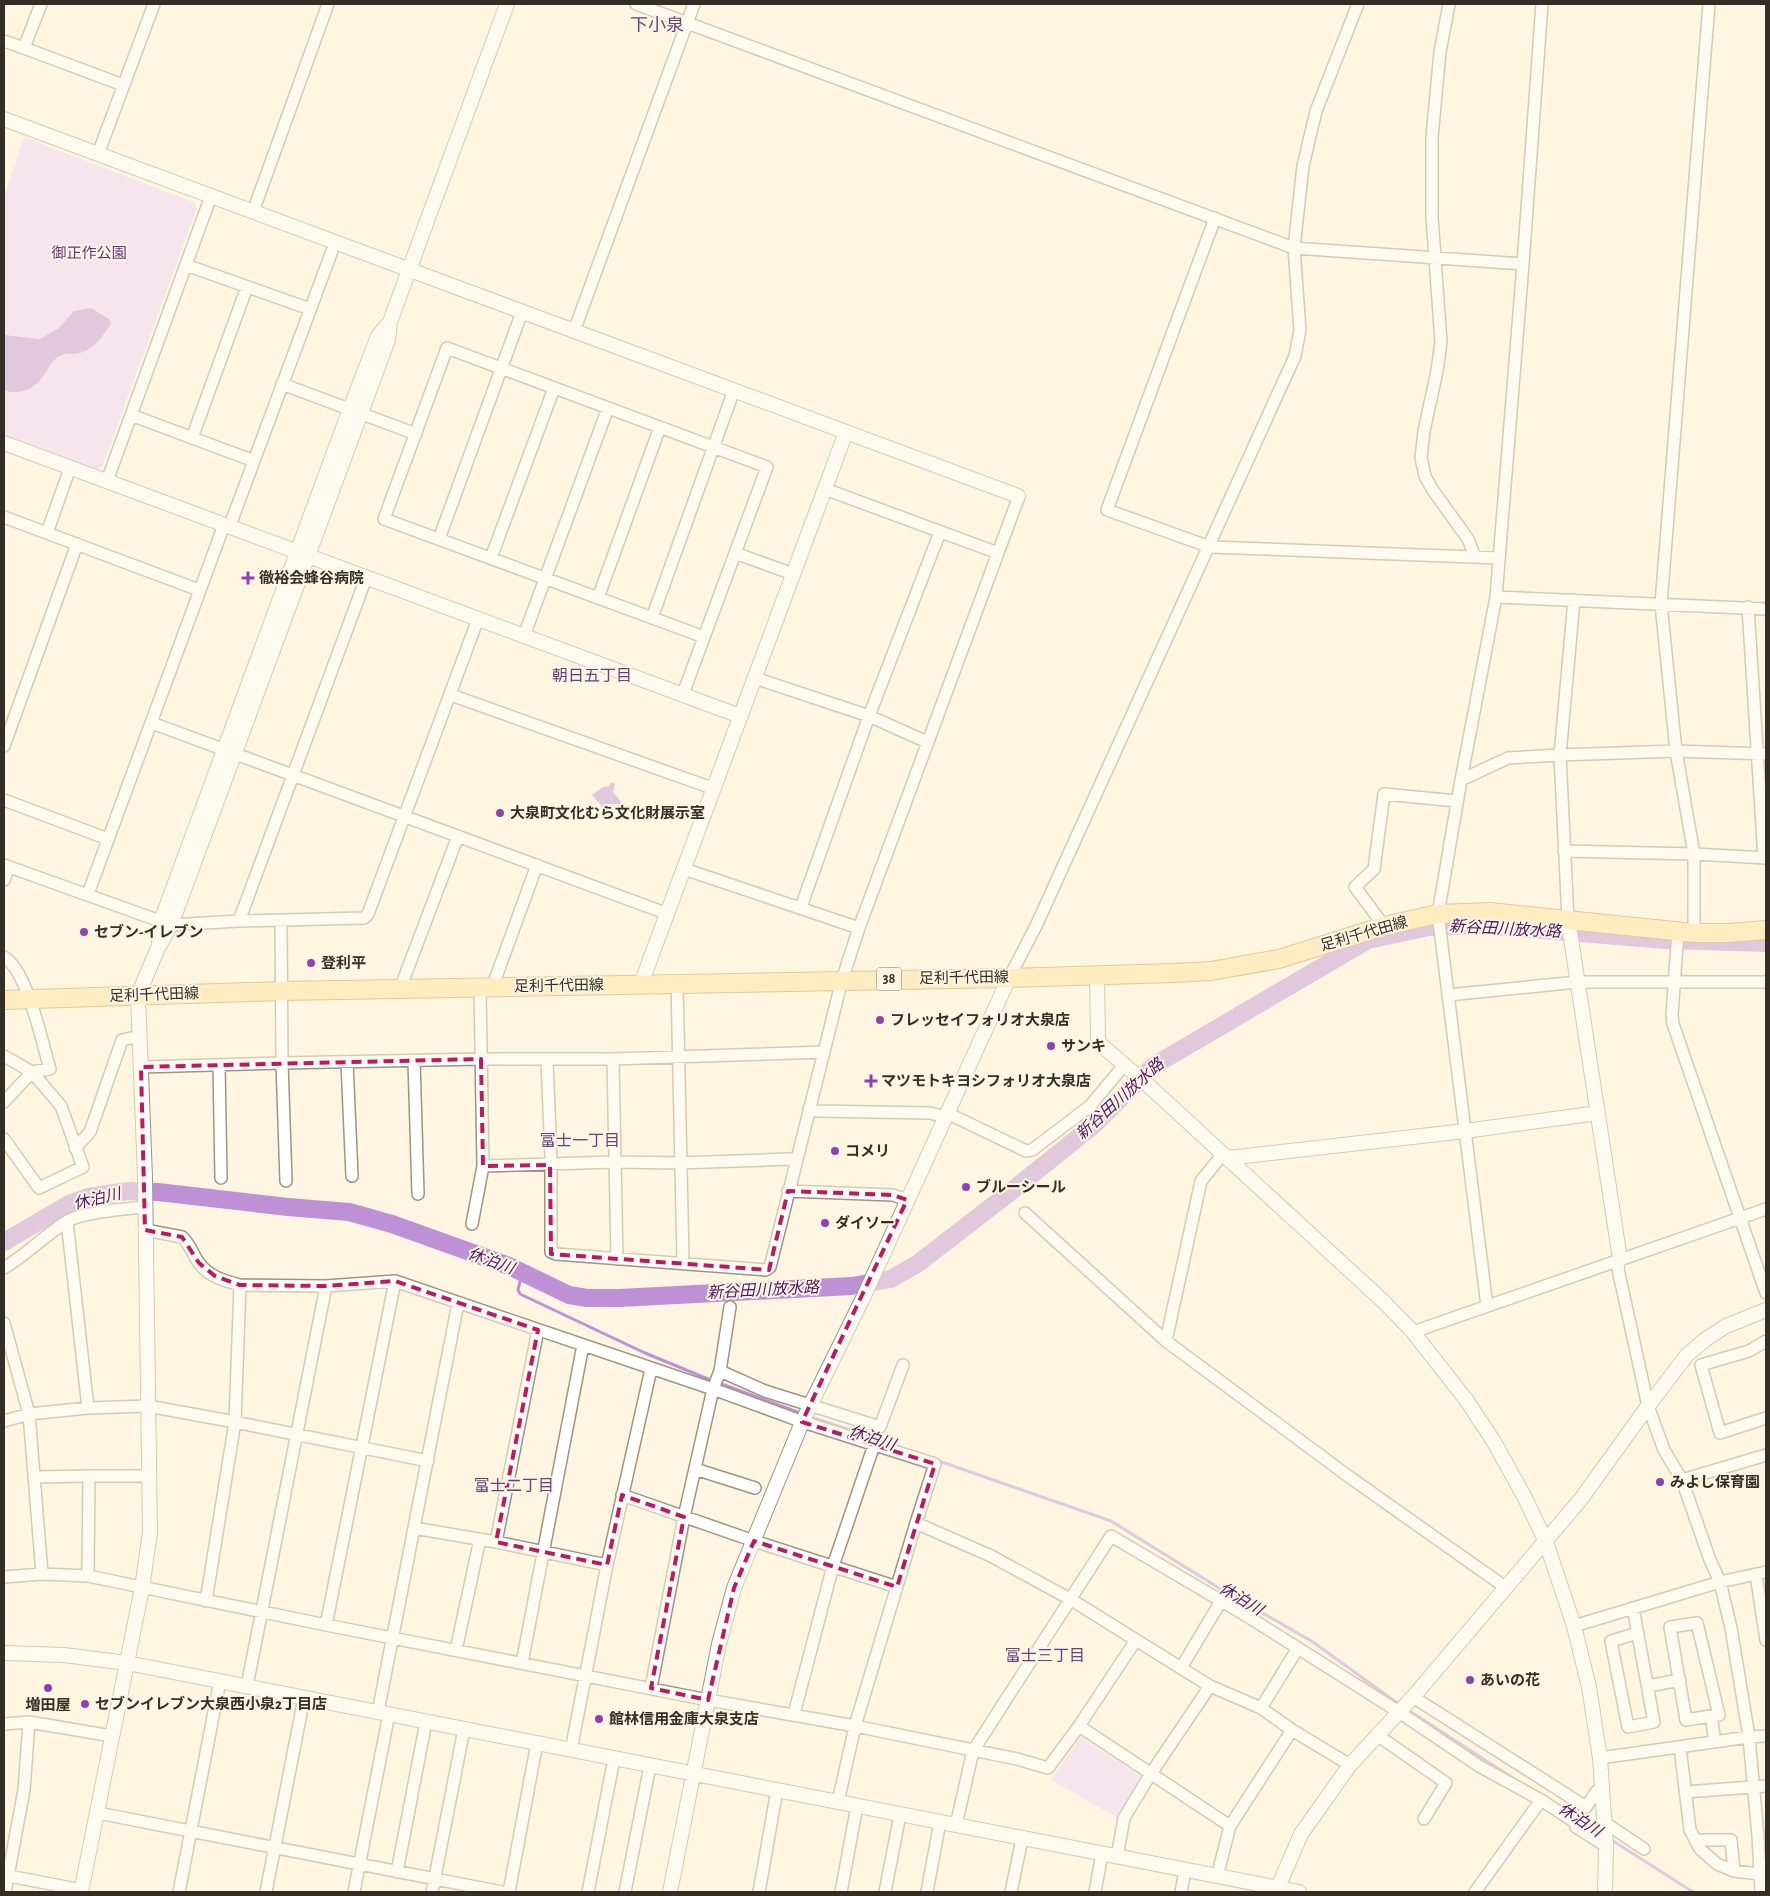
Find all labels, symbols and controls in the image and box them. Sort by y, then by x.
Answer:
district label: 下小泉 [630,16,684,35]
park label: 御正作公園 [51,245,127,261]
place label: 徹裕会蜂谷病院 [259,569,364,586]
marker: 徹裕会蜂谷病院 [241,571,255,585]
district label: 朝日五丁目 [552,668,632,684]
place label: 大泉町文化むら文化財展示室 [510,805,705,821]
marker: 大泉町文化むら文化財展示室 [494,807,506,819]
street label: 足利千代田線 [1318,912,1409,954]
water label: 新谷田川放水路 [1449,917,1563,940]
place label: セブン-イレブン [94,923,204,940]
marker: セブン-イレブン [78,926,90,938]
place label: 登利平 [321,955,366,971]
marker: 登利平 [305,957,317,969]
road number: 38 [876,968,902,991]
street label: 足利千代田線 [919,968,1009,986]
street label: 足利千代田線 [514,976,604,994]
street label: 足利千代田線 [109,984,199,1004]
place label: フレッセイフォリオ大泉店 [890,1012,1070,1028]
marker: フレッセイフォリオ大泉店 [874,1014,886,1026]
place label: サンキ [1061,1038,1106,1054]
marker: サンキ [1045,1040,1057,1052]
water label: 新谷田川放水路 [1072,1054,1168,1142]
place label: マツモトキヨシフォリオ大泉店 [881,1073,1091,1089]
marker: マツモトキヨシフォリオ大泉店 [865,1075,877,1087]
district label: 富士一丁目 [540,1133,620,1149]
place label: コメリ [845,1144,890,1159]
marker: コメリ [829,1145,841,1157]
place label: ブルーシール [976,1178,1066,1195]
marker: ブルーシール [960,1181,972,1193]
water label: 休泊川 [72,1184,124,1212]
place label: ダイソー [835,1215,895,1231]
marker: ダイソー [819,1217,831,1229]
water label: 休泊川 [466,1244,519,1277]
water label: 新谷田川放水路 [707,1278,821,1301]
water label: 休泊川 [847,1422,900,1454]
place label: みよし保育園 [1670,1474,1760,1490]
marker: みよし保育園 [1654,1476,1666,1488]
district label: 富士二丁目 [474,1478,554,1494]
water label: 休泊川 [1216,1579,1268,1619]
district label: 富士三丁目 [1005,1648,1085,1664]
place label: あいの花 [1480,1672,1540,1688]
marker: あいの花 [1464,1674,1476,1686]
marker: 増田屋 [42,1682,54,1694]
place label: セブンイレブン大泉西小泉2丁目店 [95,1695,327,1712]
place label: 増田屋 [25,1696,71,1713]
marker: セブンイレブン大泉西小泉2丁目店 [79,1698,91,1710]
place label: 館林信用金庫大泉支店 [609,1711,759,1727]
marker: 館林信用金庫大泉支店 [593,1713,605,1725]
water label: 休泊川 [1556,1799,1607,1841]

